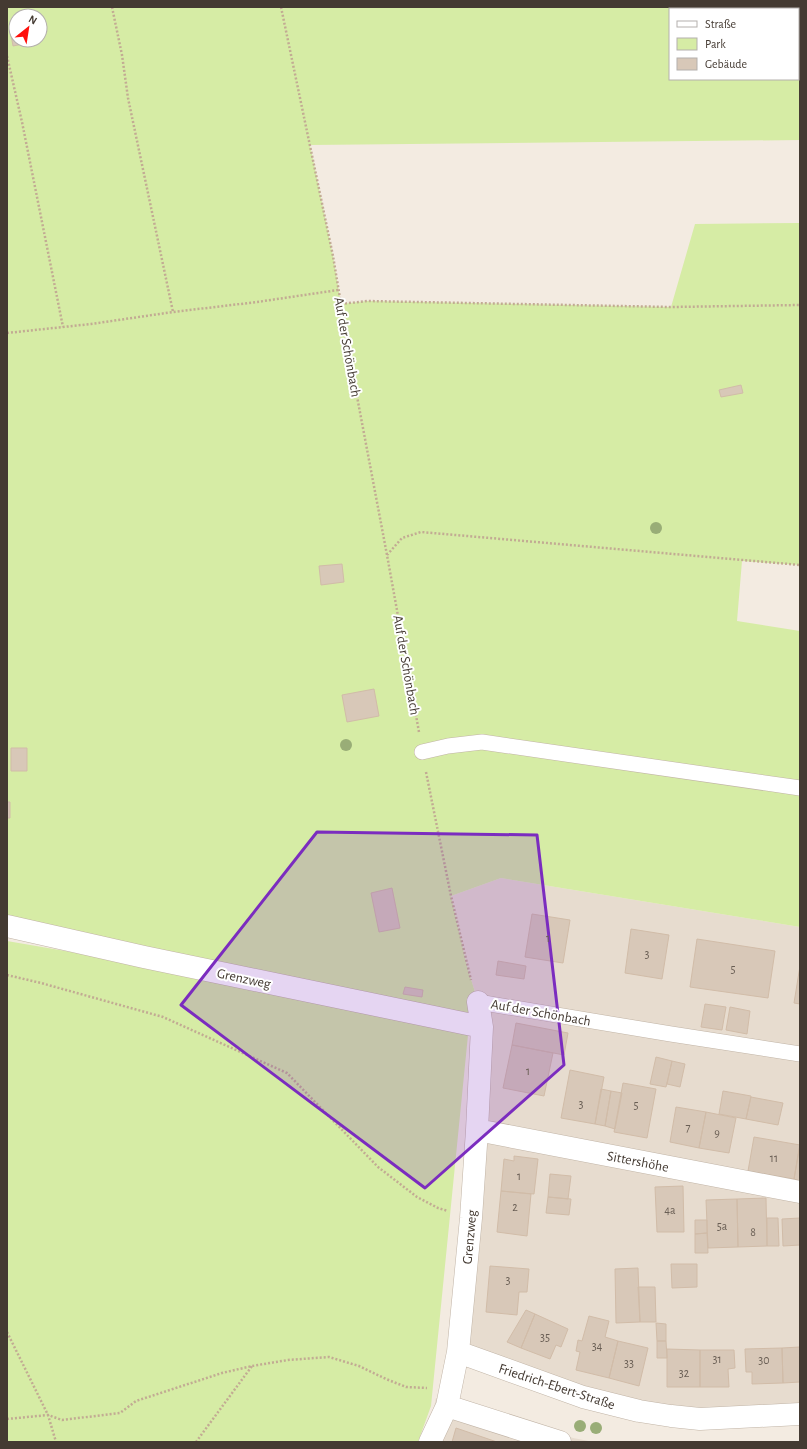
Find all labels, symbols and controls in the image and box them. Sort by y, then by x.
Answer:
north arrow [8,8,48,48]
legend [669,8,799,80]
text: N [27,13,39,26]
text: Straße [705,18,736,30]
text: Park [705,38,726,50]
text: Gebäude [705,58,747,70]
street label: Auf der Schönbach [331,296,363,398]
street label: Auf der Schönbach [390,614,422,716]
house number: 1 [546,932,550,944]
house number: 3 [645,948,650,960]
house number: 5 [730,963,736,975]
street label: Grenzweg [216,966,272,992]
street label: Auf der Schönbach [490,997,592,1029]
house number: 1 [526,1065,530,1077]
house number: 3 [579,1098,584,1110]
house number: 5 [633,1099,639,1111]
house number: 7 [685,1121,691,1133]
house number: 9 [714,1127,720,1139]
street label: Sittershöhe [606,1149,670,1175]
house number: 11 [770,1152,778,1164]
house number: 1 [517,1170,521,1182]
house number: 2 [512,1201,518,1213]
house number: 4a [664,1204,676,1216]
street label: Grenzweg [461,1209,479,1265]
house number: 5a [717,1220,728,1232]
house number: 8 [750,1226,756,1238]
house number: 3 [506,1274,511,1286]
house number: 35 [540,1331,550,1343]
house number: 34 [592,1340,603,1352]
house number: 31 [712,1353,722,1365]
house number: 30 [758,1354,770,1366]
house number: 33 [624,1357,634,1369]
street label: Friedrich-Ebert-Straße [497,1362,617,1412]
house number: 32 [679,1367,690,1379]

